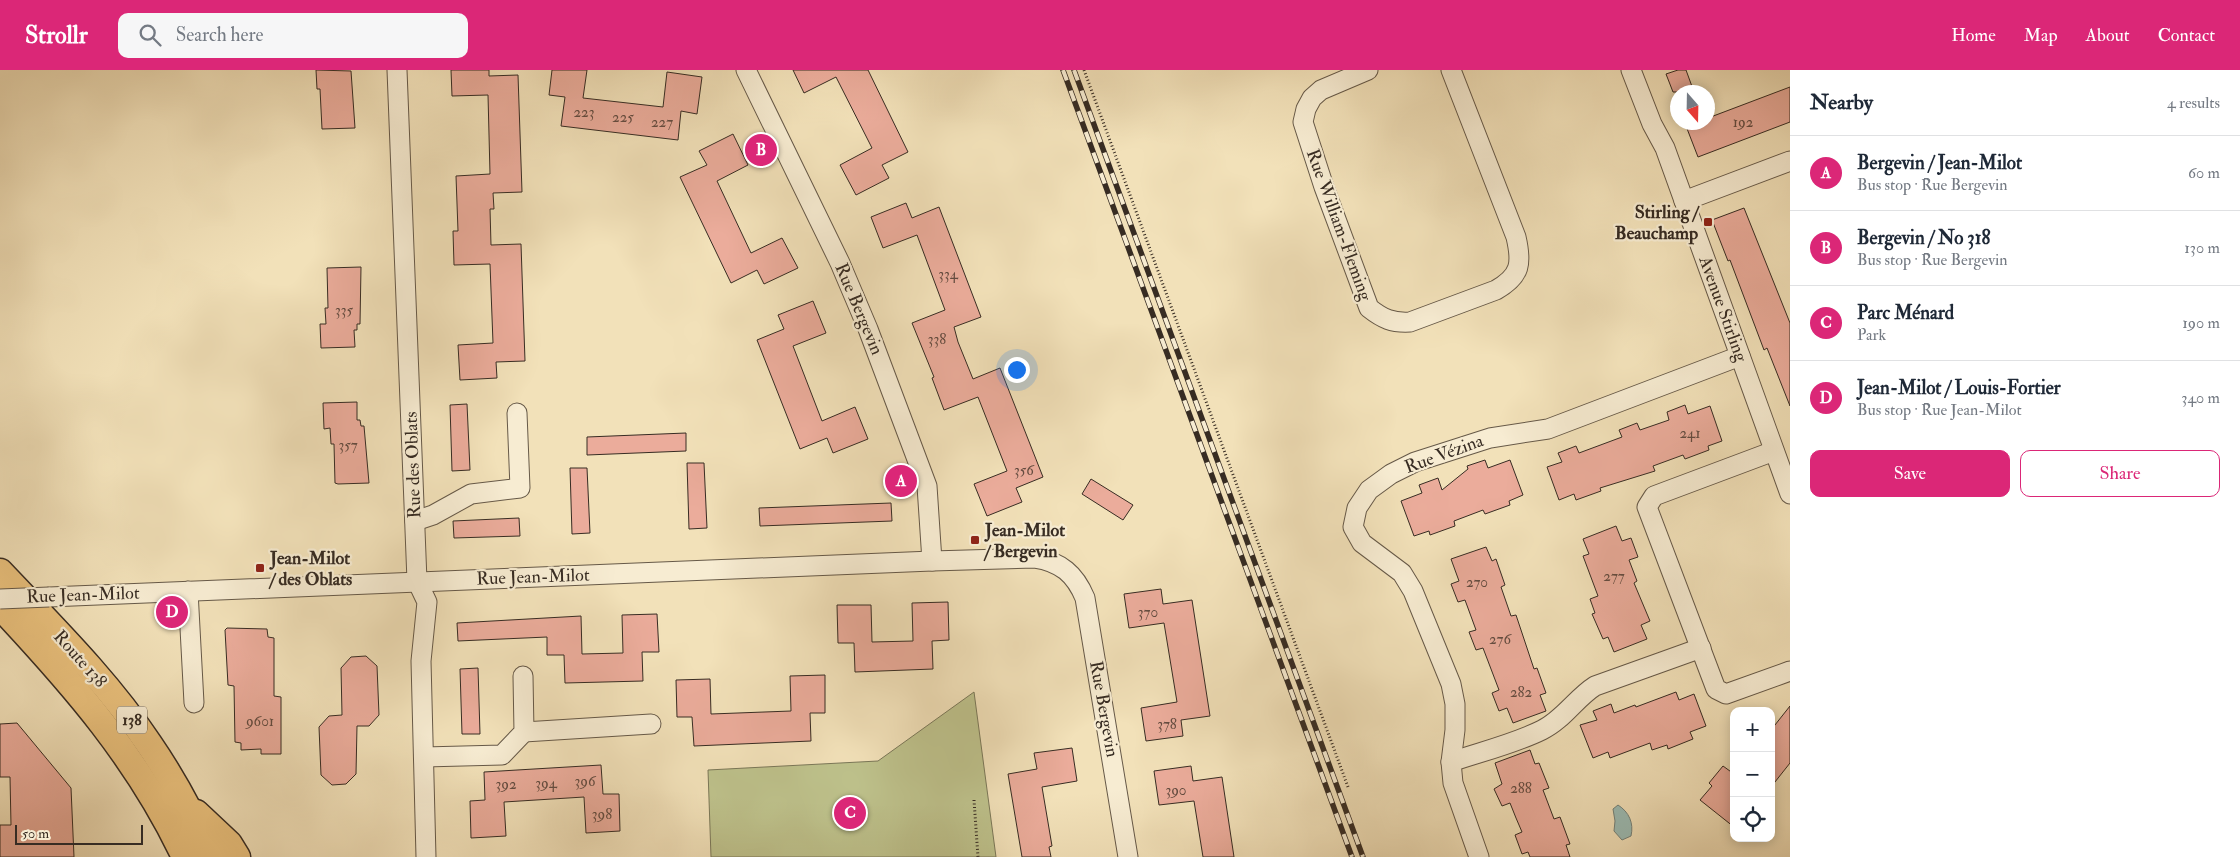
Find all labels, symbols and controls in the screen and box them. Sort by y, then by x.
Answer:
search box [118,13,468,58]
text: Strollr [25,20,88,51]
icon: search [136,21,164,49]
text: Search here [176,23,264,47]
text: Home [1951,24,1996,47]
text: Map [2024,24,2058,47]
text: About [2086,24,2130,47]
text: Contact [2158,24,2215,47]
north arrow [1670,85,1715,130]
text: Nearby [1810,89,1873,116]
text: 4 results [2167,93,2220,113]
house number: 223 [574,103,594,122]
house number: 225 [612,108,634,127]
house number: 227 [651,113,673,132]
house number: 192 [1733,113,1754,132]
pin: B [745,131,777,169]
street label: Rue William-Fleming [1301,146,1378,305]
text: Bergevin / Jean-Milot [1857,151,2022,175]
text: A [1821,163,1831,183]
text: 60 m [2188,163,2220,183]
text: Bus stop · Rue Bergevin [1857,175,2008,195]
place label: Stirling / Beauchamp [1615,201,1700,245]
marker: Stirling / Beauchamp [1702,216,1714,228]
text: Bergevin / No 318 [1857,226,1990,250]
text: B [1821,238,1831,258]
text: 130 m [2184,238,2220,258]
text: Bus stop · Rue Bergevin [1857,250,2008,270]
street label: Avenue Stirling [1693,252,1753,366]
street label: Rue Bergevin [829,260,889,358]
house number: 334 [938,265,959,284]
house number: 335 [335,301,353,320]
text: Parc Ménard [1857,301,1954,325]
text: C [1820,313,1832,333]
text: 190 m [2182,313,2220,333]
text: Park [1857,325,1886,345]
house number: 338 [928,330,946,349]
your location [1004,357,1030,383]
text: Jean-Milot / Louis-Fortier [1857,376,2061,400]
text: D [1819,388,1833,408]
text: 340 m [2181,388,2220,408]
text: Bus stop · Rue Jean-Milot [1857,400,2022,420]
street label: Rue des Oblats [400,411,426,519]
house number: 241 [1679,424,1701,443]
street label: Rue Vézina [1401,429,1487,479]
house number: 357 [338,436,358,455]
button: Save [1810,450,2010,497]
button: Share [2020,450,2220,497]
house number: 356 [1014,461,1035,480]
pin: A [885,462,917,500]
place label: Jean-Milot / Bergevin [983,519,1065,563]
marker: Jean-Milot / Bergevin [969,534,981,546]
place label: Jean-Milot / des Oblats [268,547,352,591]
marker: Jean-Milot / des Oblats [254,562,266,574]
street label: Rue Jean-Milot [476,564,590,590]
house number: 277 [1603,567,1625,586]
house number: 270 [1466,573,1488,592]
street label: Rue Jean-Milot [26,582,140,608]
pin: D [156,593,188,631]
house number: 370 [1138,603,1158,622]
street label: Route 138 [48,625,112,693]
house number: 276 [1489,630,1512,649]
street label: Rue Bergevin [1084,659,1124,759]
house number: 282 [1510,683,1533,702]
road number: 138 [117,706,147,734]
map controls [1730,707,1775,842]
button: + [1730,707,1775,752]
house number: 9601 [245,712,274,731]
house number: 378 [1157,715,1177,734]
button: − [1730,752,1775,797]
house number: 396 [575,772,597,791]
house number: 394 [535,774,558,793]
house number: 392 [495,775,517,794]
house number: 288 [1510,779,1532,798]
house number: 390 [1165,781,1187,800]
pin: C [834,794,866,832]
button: locate [1730,797,1775,842]
house number: 398 [592,805,612,824]
scale bar [15,822,142,845]
text: 50 m [22,825,49,842]

